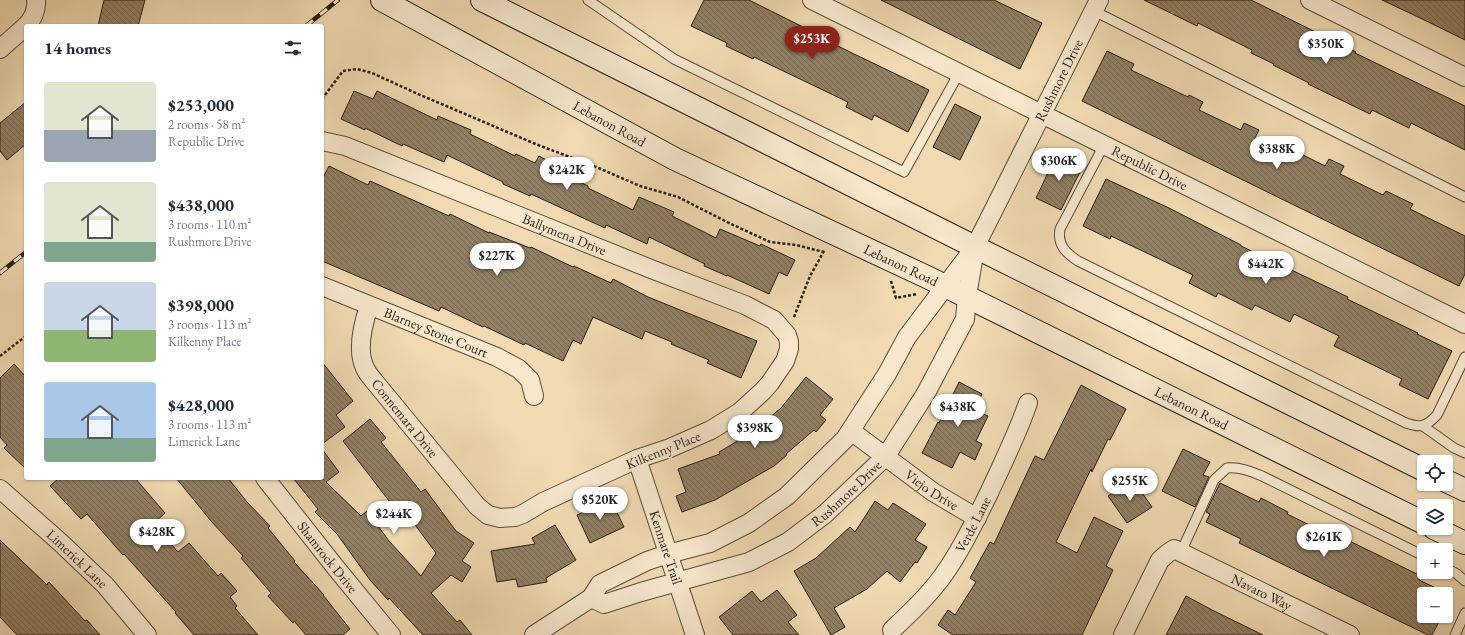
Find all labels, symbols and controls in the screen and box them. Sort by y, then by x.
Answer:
pin: $253K [784,26,840,60]
text: $253K [794,30,830,47]
pin: $350K [1298,31,1354,65]
text: $350K [1308,35,1344,52]
street label: Rushmore Drive [1030,36,1087,125]
text: 14 homes [44,37,111,59]
icon: filters [282,37,304,59]
text: $253,000 [168,94,234,116]
street label: Lebanon Road [570,97,650,151]
icon: home [76,98,124,146]
text: 2 rooms · 58 m² [168,116,245,133]
text: Republic Drive [168,133,244,150]
pin: $388K [1249,136,1305,170]
text: $388K [1259,140,1295,157]
street label: Republic Drive [1109,141,1191,194]
pin: $306K [1031,148,1087,182]
text: $306K [1041,152,1077,169]
pin: $242K [539,157,595,191]
text: $242K [549,161,585,178]
text: $438,000 [168,194,234,216]
icon: home [76,198,124,246]
street label: Ballymena Drive [520,209,609,259]
text: 3 rooms · 110 m² [168,216,252,233]
text: Rushmore Drive [168,233,251,250]
street label: Lebanon Road [861,240,942,291]
pin: $227K [469,243,525,277]
text: $227K [479,247,515,264]
pin: $442K [1238,251,1294,285]
text: $442K [1248,255,1284,272]
text: $398,000 [168,294,234,316]
icon: home [76,298,124,346]
street label: Blarney Stone Court [381,303,491,362]
text: 3 rooms · 113 m² [168,316,252,333]
text: Kilkenny Place [168,333,241,350]
street label: Connemara Drive [368,375,443,462]
street label: Lebanon Road [1152,382,1232,434]
text: $428,000 [168,394,234,416]
pin: $438K [930,394,986,428]
icon: home [76,398,124,446]
text: $438K [940,398,976,415]
pin: $398K [727,415,783,449]
text: 3 rooms · 113 m² [168,416,252,433]
text: $398K [737,419,773,436]
street label: Kilkenny Place [623,427,704,473]
text: Limerick Lane [168,433,240,450]
map controls [1417,455,1453,623]
button: locate [1417,455,1453,491]
street label: Rushmore Drive [807,456,886,531]
street label: Viejo Drive [901,465,962,514]
pin: $255K [1102,468,1158,502]
text: $255K [1112,472,1148,489]
pin: $520K [572,487,628,521]
text: $520K [582,491,618,508]
street label: Verde Lane [951,493,995,555]
button: layers [1417,499,1453,535]
pin: $244K [366,501,422,535]
text: $244K [376,505,412,522]
street label: Kenmare Trail [646,508,687,587]
street label: Shamrock Drive [294,518,362,597]
pin: $428K [129,519,185,553]
text: $428K [139,523,175,540]
pin: $261K [1296,524,1352,558]
street label: Limerick Lane [43,525,112,592]
text: $261K [1306,528,1342,545]
button: + [1417,543,1453,579]
street label: Navaro Way [1228,569,1296,615]
button: − [1417,587,1453,623]

